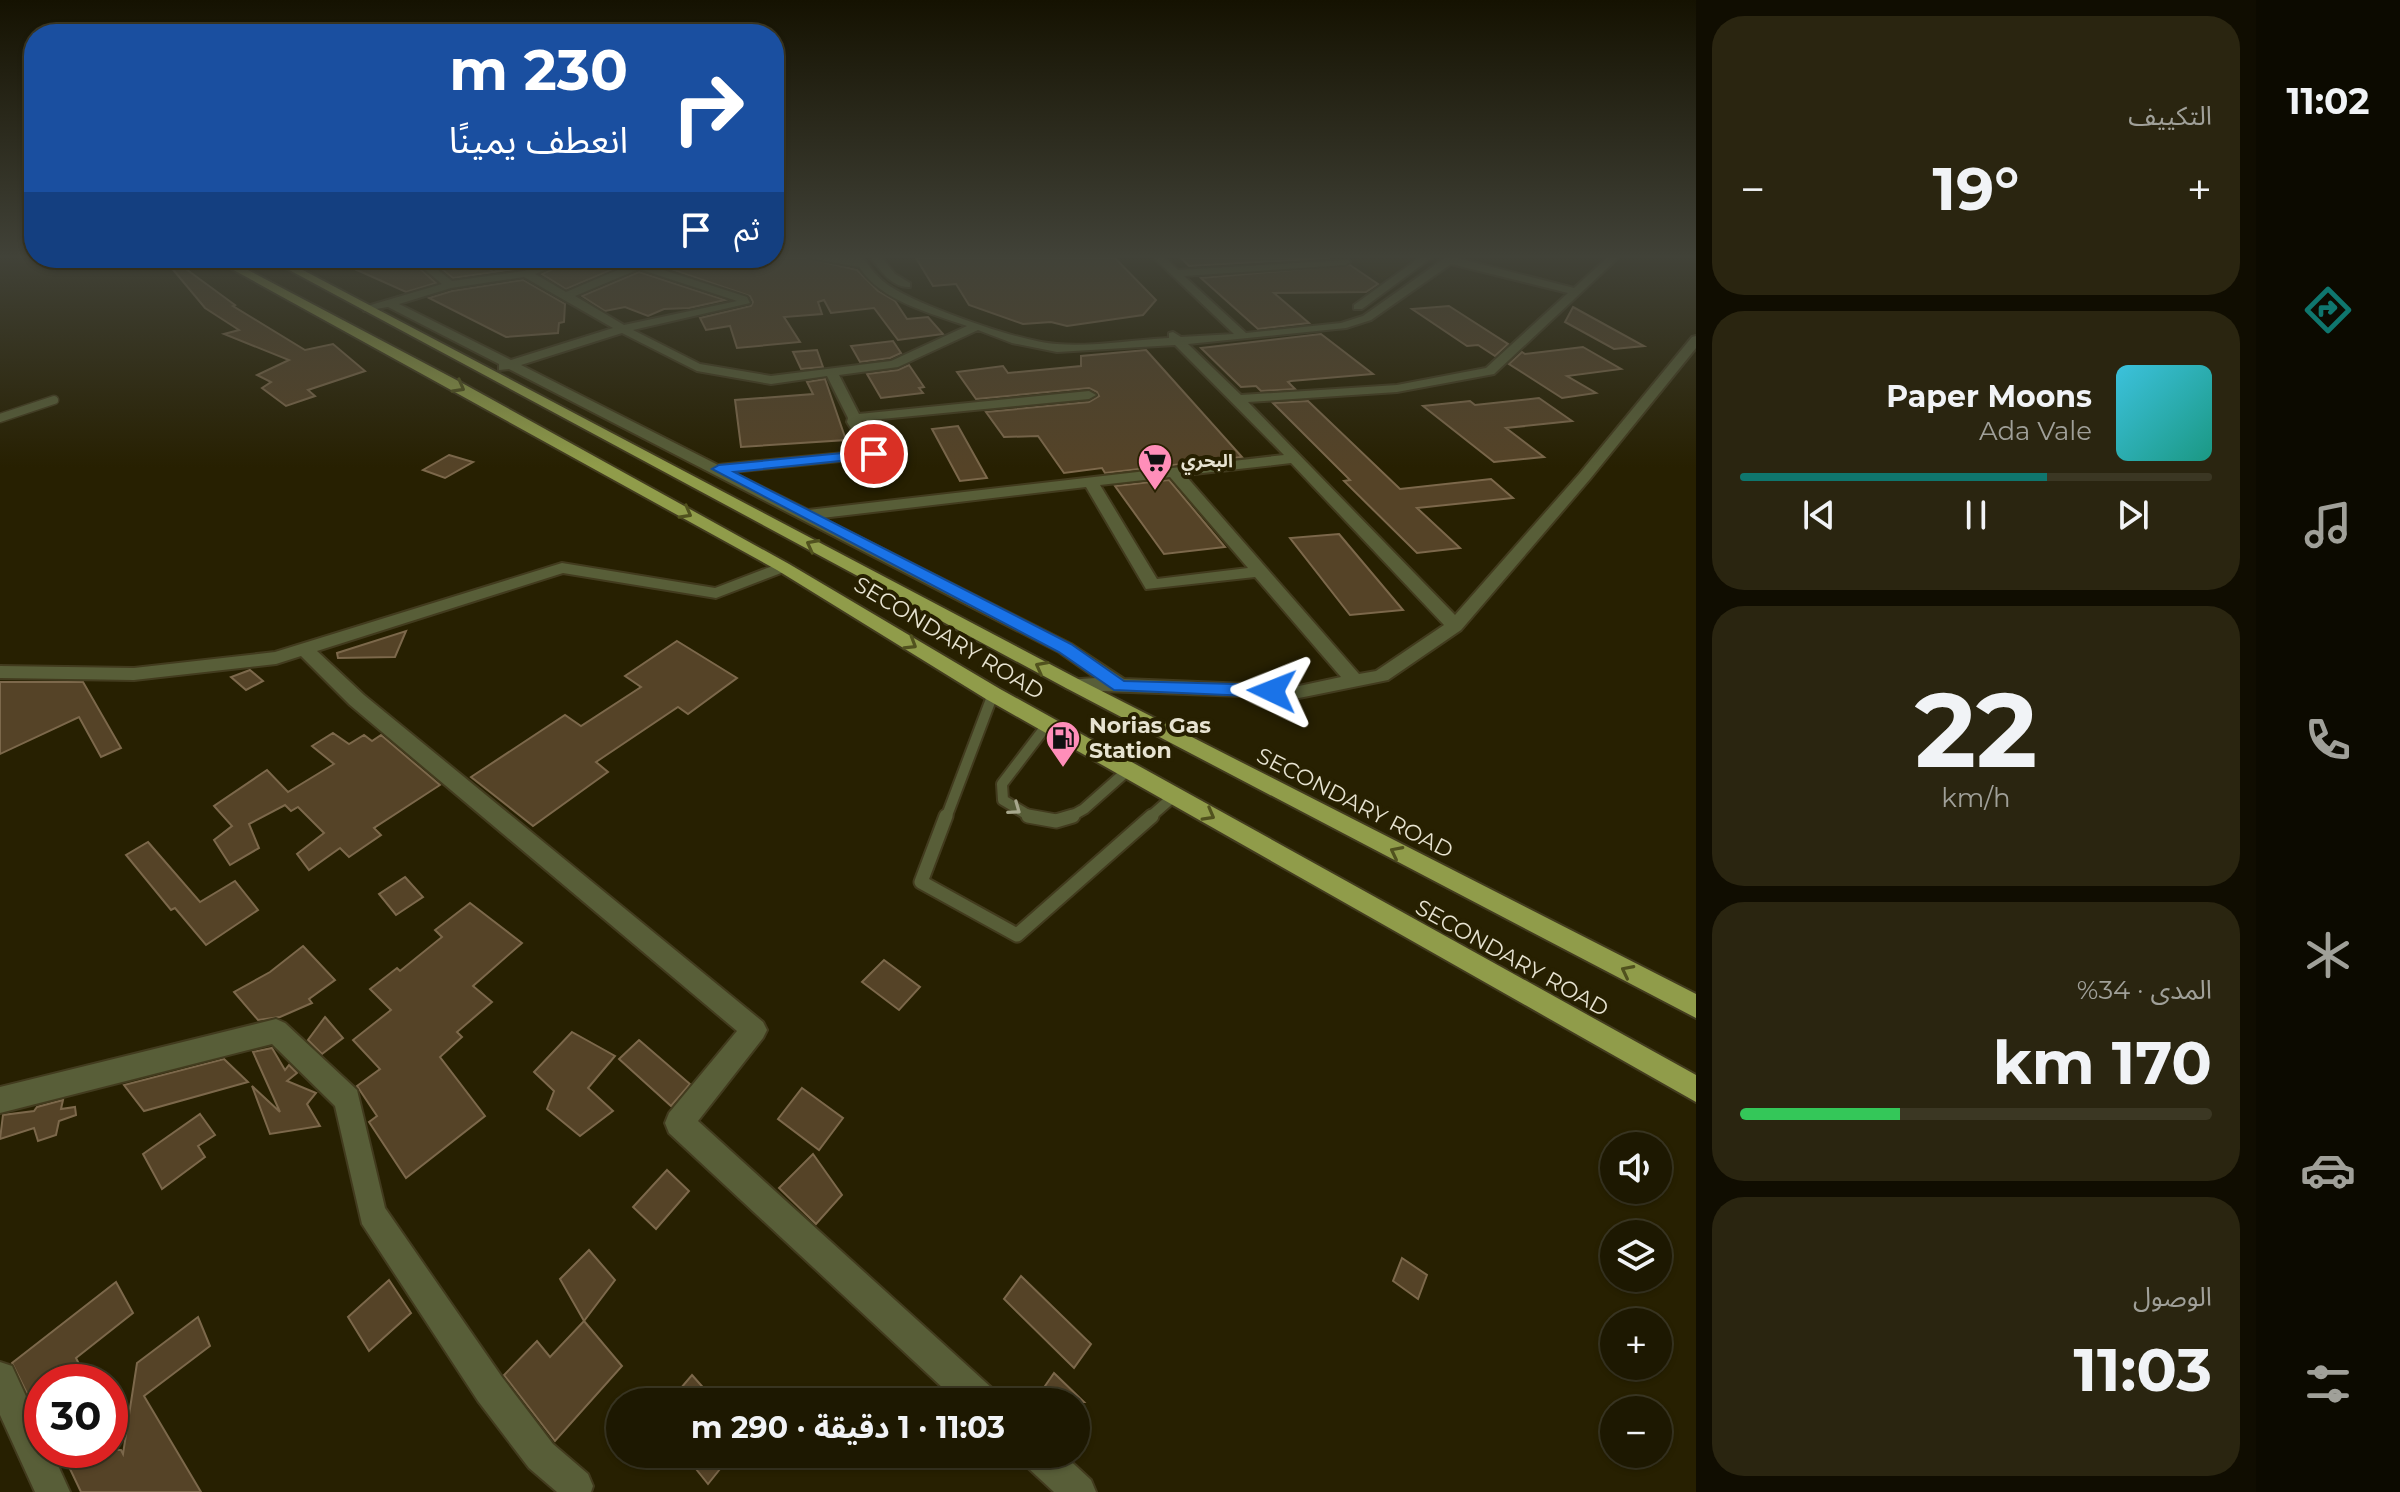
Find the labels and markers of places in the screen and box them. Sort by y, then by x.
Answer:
pin [840,420,908,488]
supermarket icon: البحري [1136,442,1174,492]
place label: البحري [1181,450,1233,475]
place label: Norias Gas Station [1089,712,1211,764]
fuel station icon: Norias Gas Station [1044,719,1082,769]

